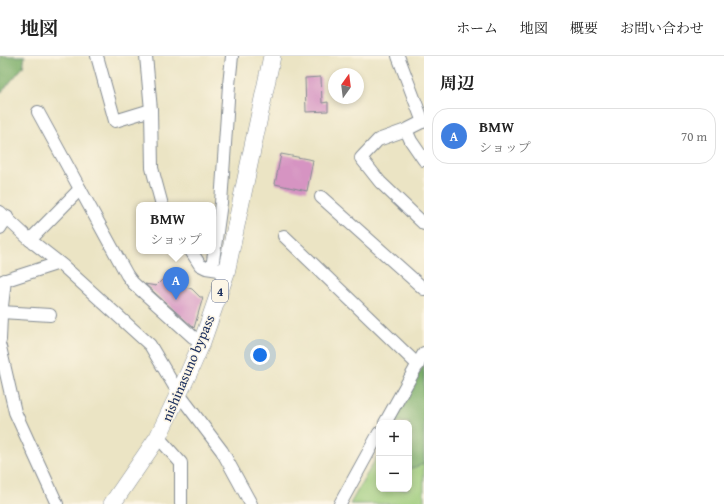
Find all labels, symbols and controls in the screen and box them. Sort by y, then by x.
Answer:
text: 地図 [20,14,58,42]
text: ホーム [456,18,498,38]
text: 地図 [520,18,548,38]
text: 概要 [570,18,598,38]
text: お問い合わせ [620,18,704,38]
north arrow [328,68,364,104]
text: 周辺 [440,70,474,95]
text: BMW [479,116,514,137]
text: A [450,127,458,146]
text: 70 m [681,127,707,146]
text: ショップ [479,138,531,157]
popup [136,202,216,254]
text: BMW [150,208,185,229]
text: ショップ [150,230,202,249]
pin: A [163,267,189,300]
road number: 4 [212,280,228,302]
street label: nishinasuno bypass [156,311,220,425]
your location [250,345,270,365]
map controls [376,420,412,492]
button: + [376,420,412,456]
button: − [376,456,412,492]

